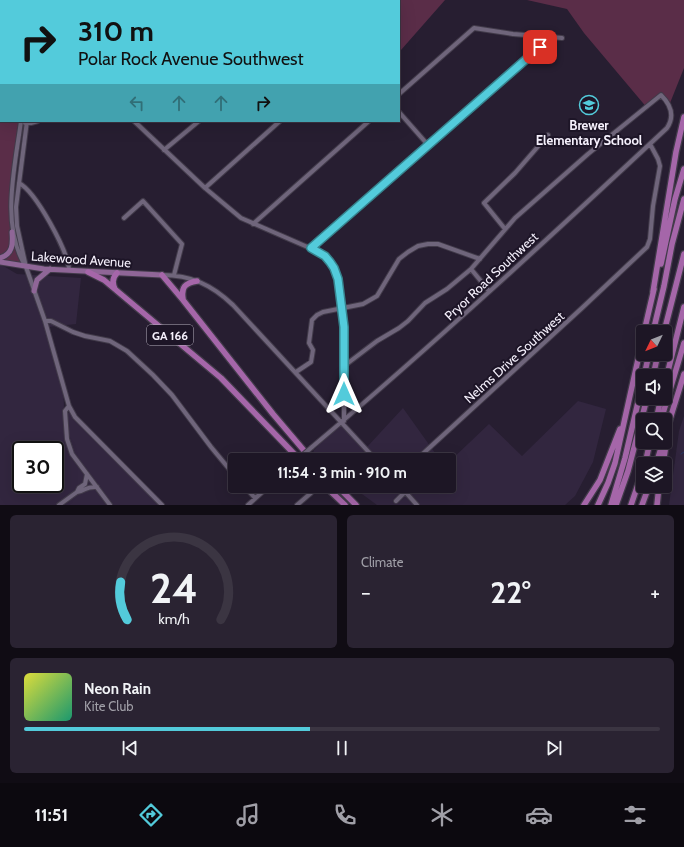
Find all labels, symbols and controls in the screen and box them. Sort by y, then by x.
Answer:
text: 310 m [78,14,154,48]
icon: right [12,16,64,68]
pin [523,30,557,64]
icon: arrive [529,36,551,58]
text: Polar Rock Avenue Southwest [78,48,304,70]
icon: left [126,92,148,114]
icon: ahead [168,92,190,114]
icon: ahead [210,92,232,114]
icon: right [252,92,274,114]
school or university icon: Brewer Elementary School [578,94,600,116]
place label: Brewer Elementary School [536,117,643,148]
street label: Pryor Road Southwest [441,228,541,323]
street label: Lakewood Avenue [31,248,132,270]
street label: Nelms Drive Southwest [461,307,568,406]
road number: GA 166 [147,325,193,345]
north arrow [636,325,672,361]
map controls [636,325,672,493]
button: sound [636,369,672,405]
position arrow [323,373,365,415]
button: search [636,413,672,449]
speed limit sign: 30 [12,441,64,493]
button: layers [636,457,672,493]
text: 11:54 · 3 min · 910 m [277,464,407,482]
text: Climate [361,554,403,570]
text: 24 [150,562,197,612]
text: 22° [490,574,531,611]
text: − [361,579,371,606]
text: + [650,579,660,606]
text: km/h [158,609,189,627]
text: Neon Rain [84,680,151,698]
text: Kite Club [84,698,133,714]
icon: previous [119,737,141,759]
icon: pause [331,737,353,759]
icon: next [543,737,565,759]
icon: directions [137,801,165,829]
icon: music [234,801,262,829]
icon: phone [331,801,359,829]
icon: climate [428,801,456,829]
icon: car [525,801,553,829]
icon: filters [621,801,649,829]
text: 11:51 [34,804,68,826]

